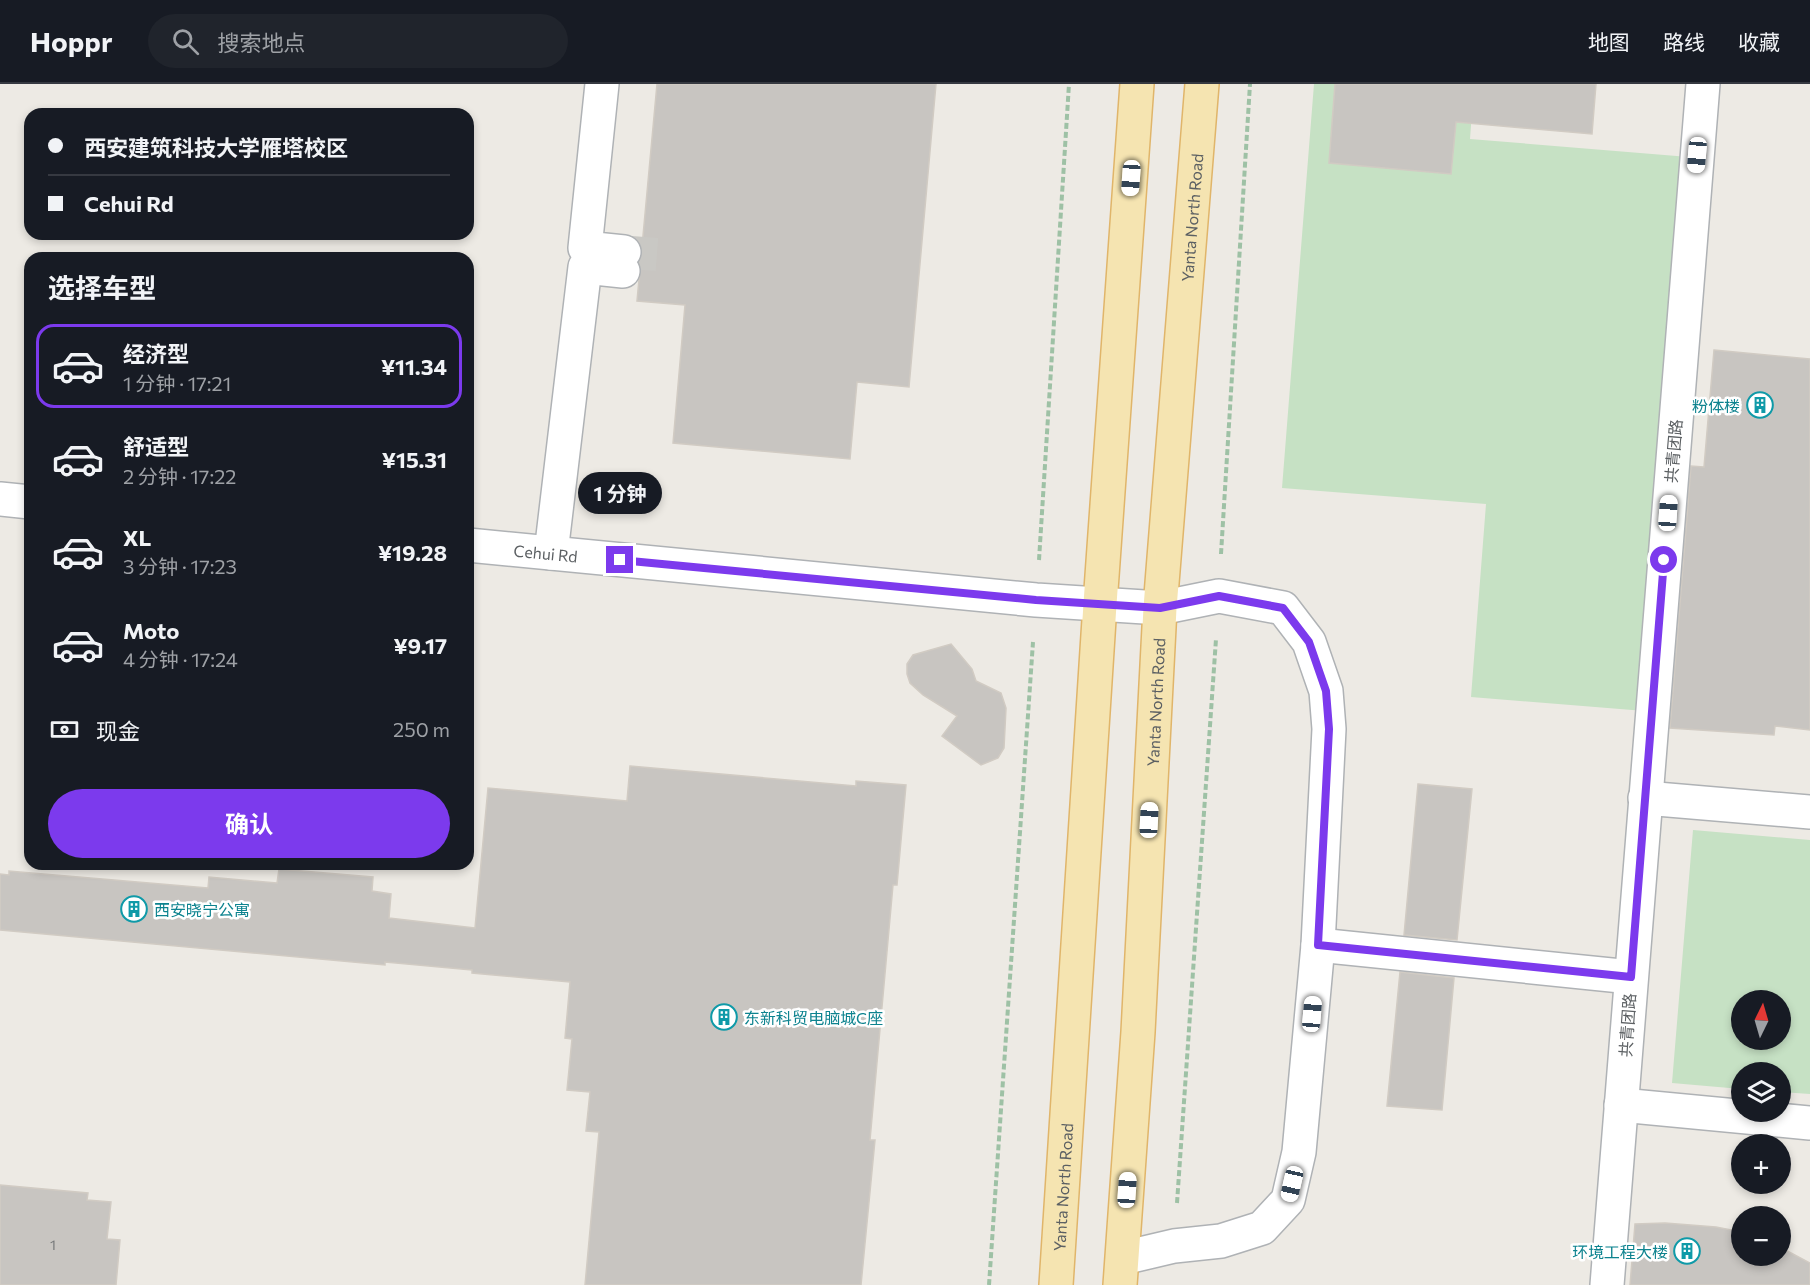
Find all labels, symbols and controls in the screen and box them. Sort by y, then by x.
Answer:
search box [148,14,568,68]
text: Hoppr [30,24,112,58]
icon: search [169,25,202,58]
text: 搜索地点 [217,29,305,56]
text: 地图 [1588,29,1630,54]
text: 路线 [1663,29,1705,54]
text: 收藏 [1738,29,1780,54]
text: 西安建筑科技大学雁塔校区 [84,134,348,161]
car [1686,136,1708,174]
street label: Yanta North Road [1177,153,1206,282]
car [1121,159,1141,197]
text: Cehui Rd [84,190,174,217]
text: 选择车型 [48,271,156,304]
icon: car [51,339,105,393]
text: 经济型 [123,340,189,367]
text: ¥11.34 [381,353,447,380]
text: 1 分钟 · 17:21 [123,371,231,395]
building icon: 粉体楼 [1745,390,1775,420]
place label: 粉体楼 [1692,396,1740,415]
street label: 共青团路 [1661,418,1685,484]
icon: car [51,432,105,486]
text: 舒适型 [123,433,189,460]
text: ¥15.31 [382,446,447,473]
text: 2 分钟 · 17:22 [123,464,236,488]
callout: 1 分钟 [578,473,662,515]
text: 1 分钟 [594,481,646,505]
car [1658,494,1678,532]
text: XL [123,524,151,551]
icon: car [51,525,105,579]
text: ¥19.28 [378,539,447,566]
street label: Cehui Rd [513,540,578,565]
route end [606,546,633,573]
route start [1650,546,1677,573]
text: 3 分钟 · 17:23 [123,554,237,578]
text: Moto [123,617,179,644]
icon: car [51,618,105,672]
text: ¥9.17 [393,632,447,659]
street label: Yanta North Road [1142,637,1168,767]
text: 4 分钟 · 17:24 [123,647,238,671]
icon: cash [48,713,81,746]
text: 现金 [96,717,140,744]
text: 250 m [393,717,450,741]
button: 确认 [48,789,450,858]
car [1139,802,1159,838]
building icon: 西安晓宁公寓 [119,894,149,924]
place label: 西安晓宁公寓 [154,900,250,919]
north arrow [1731,990,1791,1050]
map controls [1731,990,1791,1266]
street label: 共青团路 [1615,992,1639,1058]
car [1301,995,1323,1033]
building icon: 东新科贸电脑城C座 [709,1002,739,1032]
place label: 东新科贸电脑城C座 [744,1008,883,1027]
button: layers [1731,1062,1791,1122]
street label: Yanta North Road [1049,1122,1076,1252]
button: + [1731,1134,1791,1194]
car [1279,1164,1305,1204]
car [1117,1171,1137,1209]
button: − [1731,1206,1791,1266]
house number: 1 [50,1236,56,1253]
building icon: 环境工程大楼 [1672,1236,1702,1266]
place label: 环境工程大楼 [1572,1242,1668,1261]

